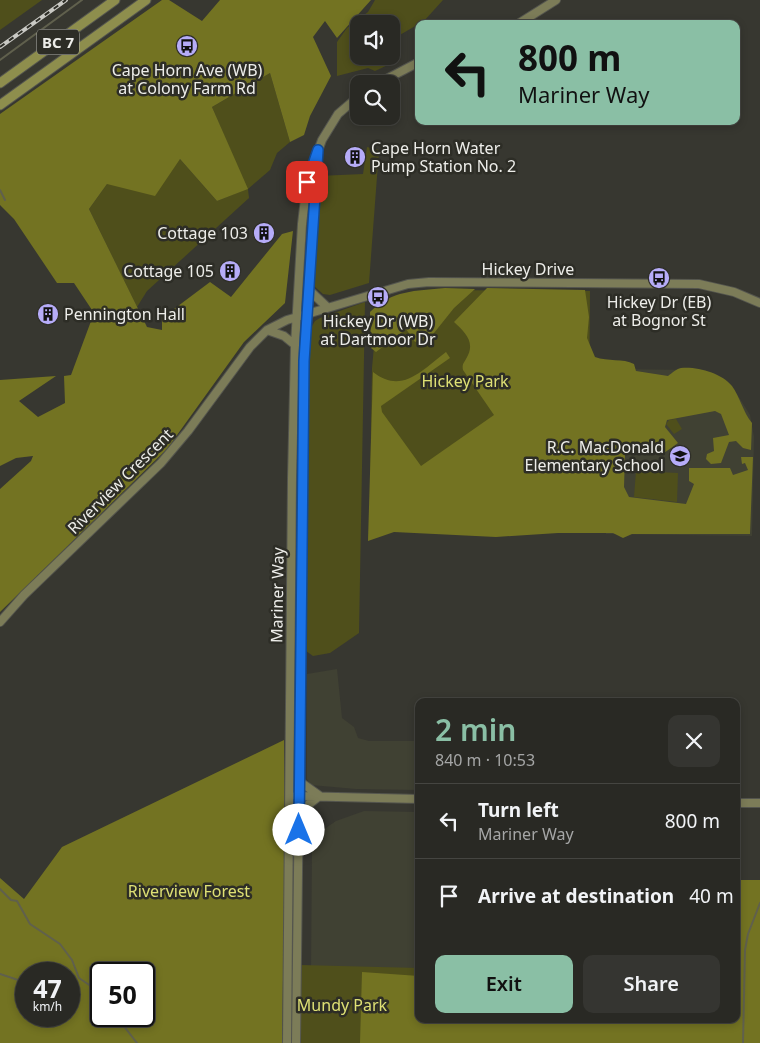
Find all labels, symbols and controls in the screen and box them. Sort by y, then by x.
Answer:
map controls [350,15,400,125]
button: sound [350,15,400,65]
road number: BC 7 [37,30,79,54]
bus stop icon: Cape Horn Ave (WB) at Colony Farm Rd [175,34,199,58]
text: 800 m [518,34,621,81]
icon: left [435,40,500,105]
place label: Cape Horn Ave (WB) at Colony Farm Rd [112,59,263,99]
button: search [350,75,400,125]
text: Mariner Way [518,79,649,109]
place label: Cape Horn Water Pump Station No. 2 [371,137,516,177]
building icon: Cape Horn Water Pump Station No. 2 [343,145,367,169]
pin [286,161,328,203]
icon: arrive [293,168,321,196]
building icon: Cottage 103 [252,221,276,245]
place label: Cottage 103 [157,222,248,244]
street label: Hickey Drive [482,258,574,280]
building icon: Cottage 105 [218,259,242,283]
place label: Cottage 105 [123,260,214,282]
bus stop icon: Hickey Dr (EB) at Bognor St [647,266,671,290]
bus stop icon: Hickey Dr (WB) at Dartmoor Dr [366,285,390,309]
place label: Hickey Dr (EB) at Bognor St [607,291,711,331]
building icon: Pennington Hall [36,302,60,326]
place label: Pennington Hall [64,303,185,325]
place label: Hickey Dr (WB) at Dartmoor Dr [320,310,436,350]
park label: Hickey Park [421,370,509,392]
street label: Riverview Crescent [62,423,178,539]
place label: R.C. MacDonald Elementary School [525,436,664,476]
school or university icon: R.C. MacDonald Elementary School [668,444,692,468]
street label: Mariner Way [265,546,289,643]
text: 2 min [435,709,516,750]
button: close [668,715,720,767]
text: 840 m · 10:53 [435,749,535,771]
text: Turn left [478,797,559,823]
position arrow [272,803,324,855]
icon: left [435,807,463,835]
text: 800 m [665,808,720,834]
text: Mariner Way [478,823,574,845]
park label: Riverview Forest [128,880,250,902]
icon: arrive [435,882,463,910]
text: Arrive at destination [478,883,674,909]
text: 40 m [689,883,734,909]
button: Exit [435,955,573,1013]
button: Share [583,955,720,1013]
speed limit sign: 50 [90,962,155,1027]
text: 47 [33,971,62,1005]
park label: Mundy Park [297,994,388,1016]
text: km/h [33,998,62,1015]

